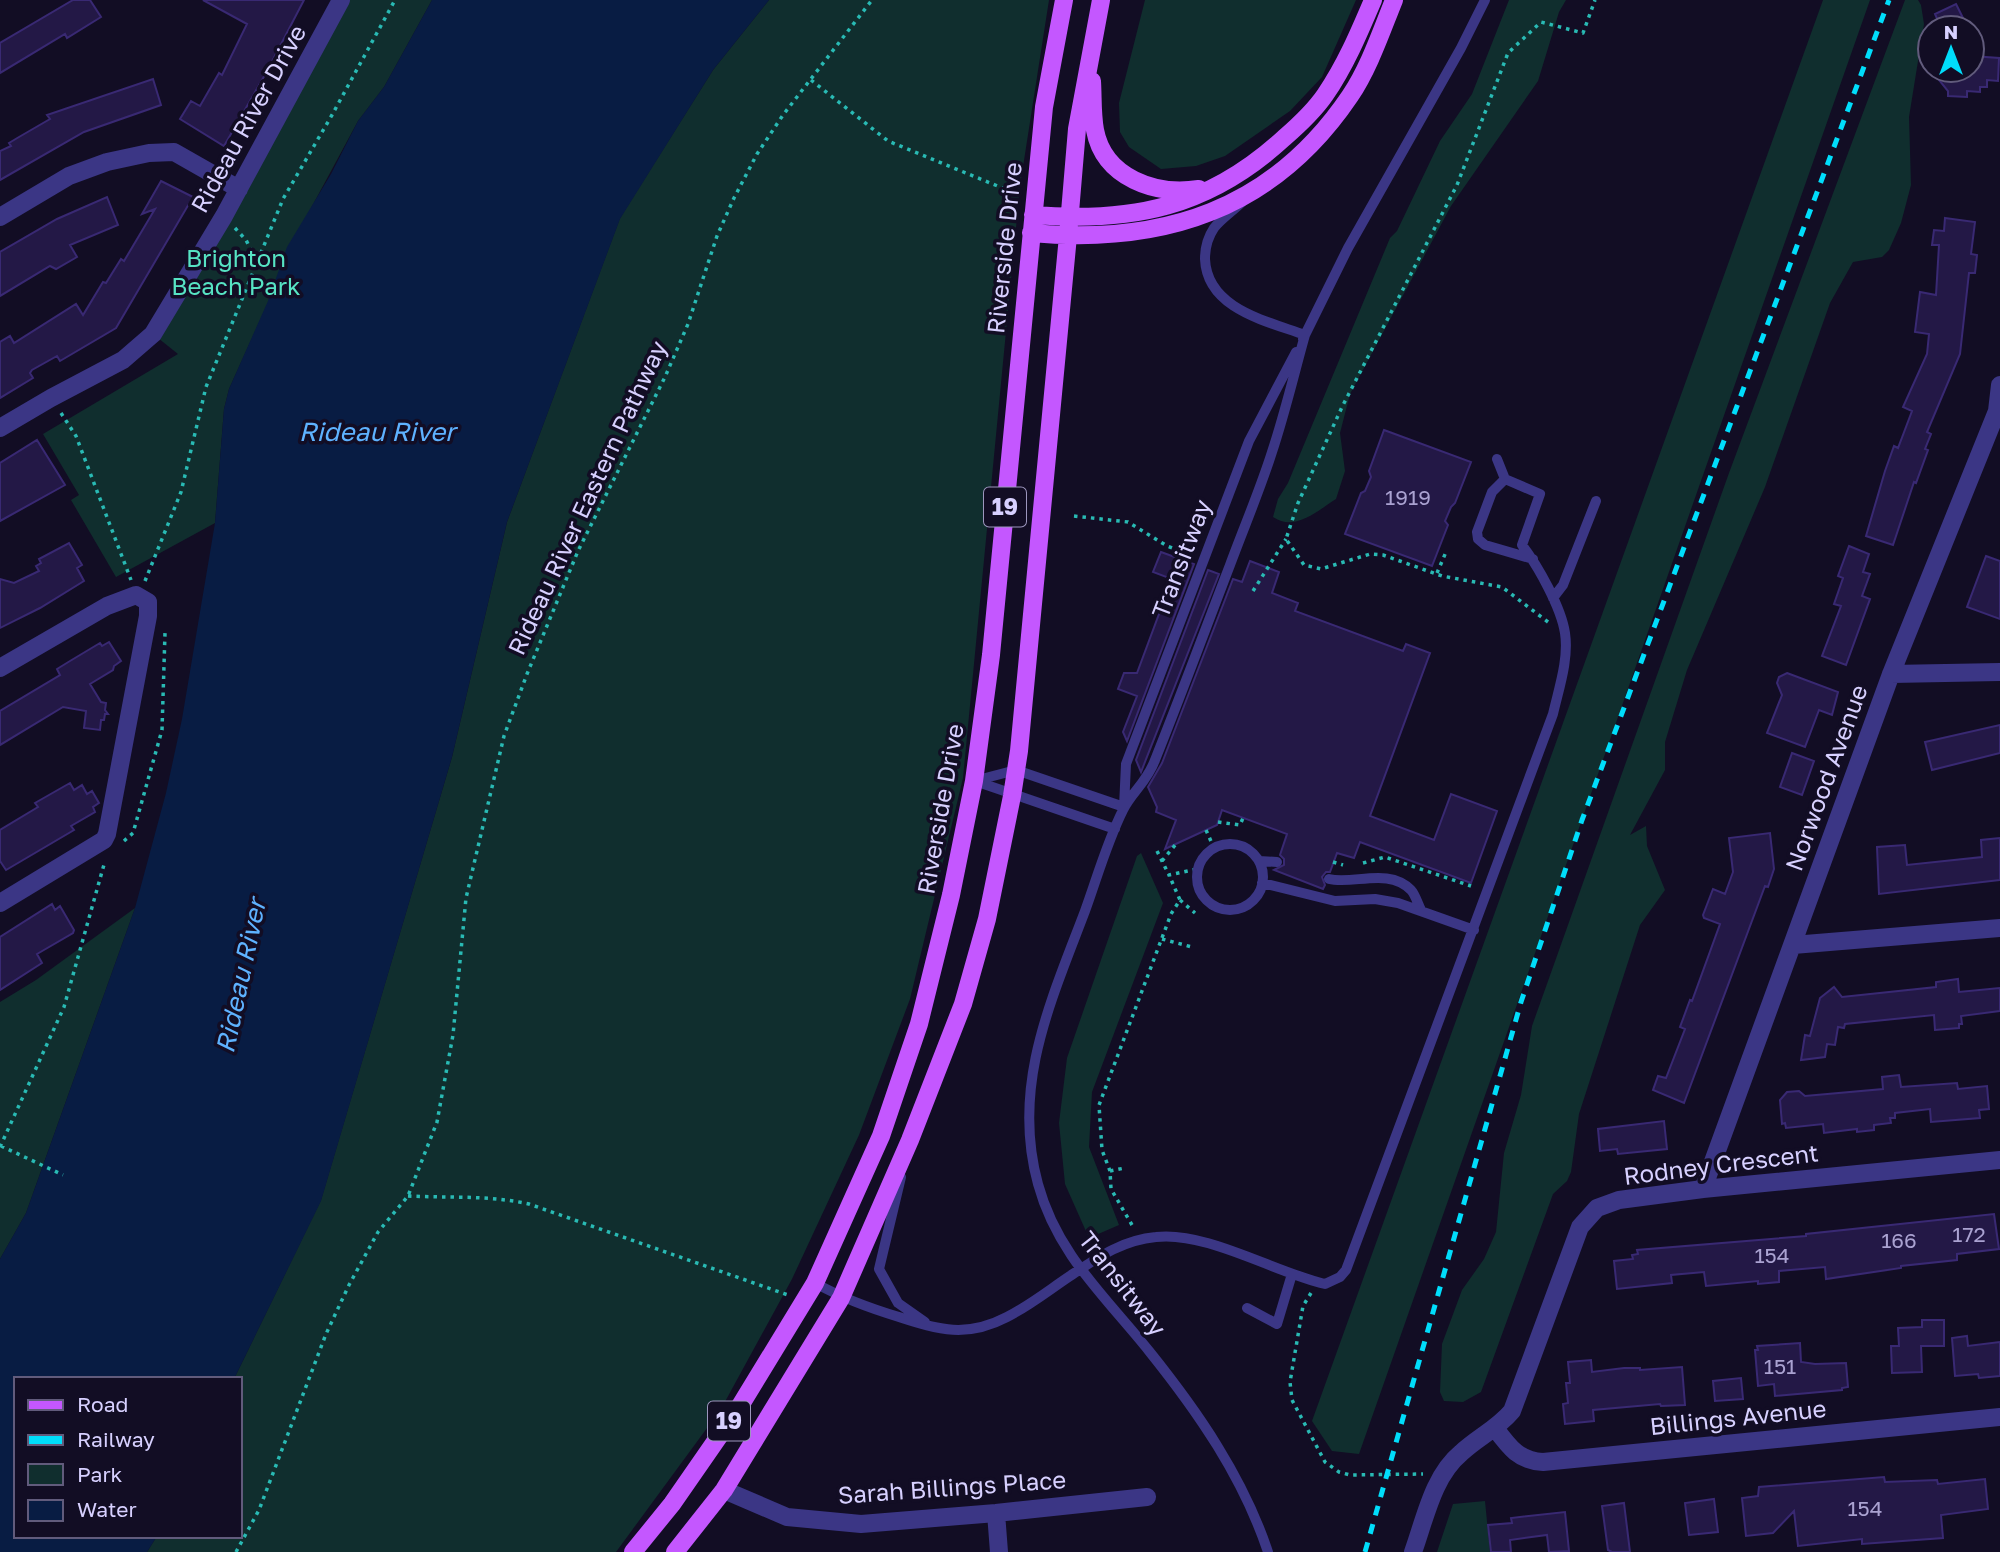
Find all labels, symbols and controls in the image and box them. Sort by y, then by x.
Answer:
north arrow [1916,14,1986,84]
street label: Rideau River Drive [184,19,311,217]
text: N [1944,20,1958,43]
street label: Riverside Drive [980,161,1027,335]
park label: Brighton Beach Park [171,243,301,300]
street label: Rideau River Eastern Pathway [501,336,672,659]
water label: Rideau River [299,416,459,447]
house number: 1919 [1385,484,1431,510]
road number: 19 [984,488,1026,526]
street label: Transitway [1145,495,1216,622]
street label: Norwood Avenue [1778,680,1873,875]
street label: Riverside Drive [910,721,969,896]
water label: Rideau River [209,892,273,1056]
street label: Rodney Crescent [1622,1137,1820,1190]
house number: 172 [1952,1221,1986,1247]
street label: Transitway [1073,1225,1173,1341]
house number: 166 [1881,1227,1917,1253]
house number: 154 [1754,1242,1790,1268]
house number: 151 [1764,1353,1796,1379]
legend [14,1377,242,1538]
text: Road [77,1391,128,1417]
street label: Billings Avenue [1648,1393,1828,1440]
road number: 19 [708,1402,750,1440]
text: Railway [77,1426,155,1452]
text: Park [77,1461,123,1487]
street label: Sarah Billings Place [837,1464,1067,1509]
house number: 154 [1847,1495,1883,1521]
text: Water [77,1496,137,1522]

